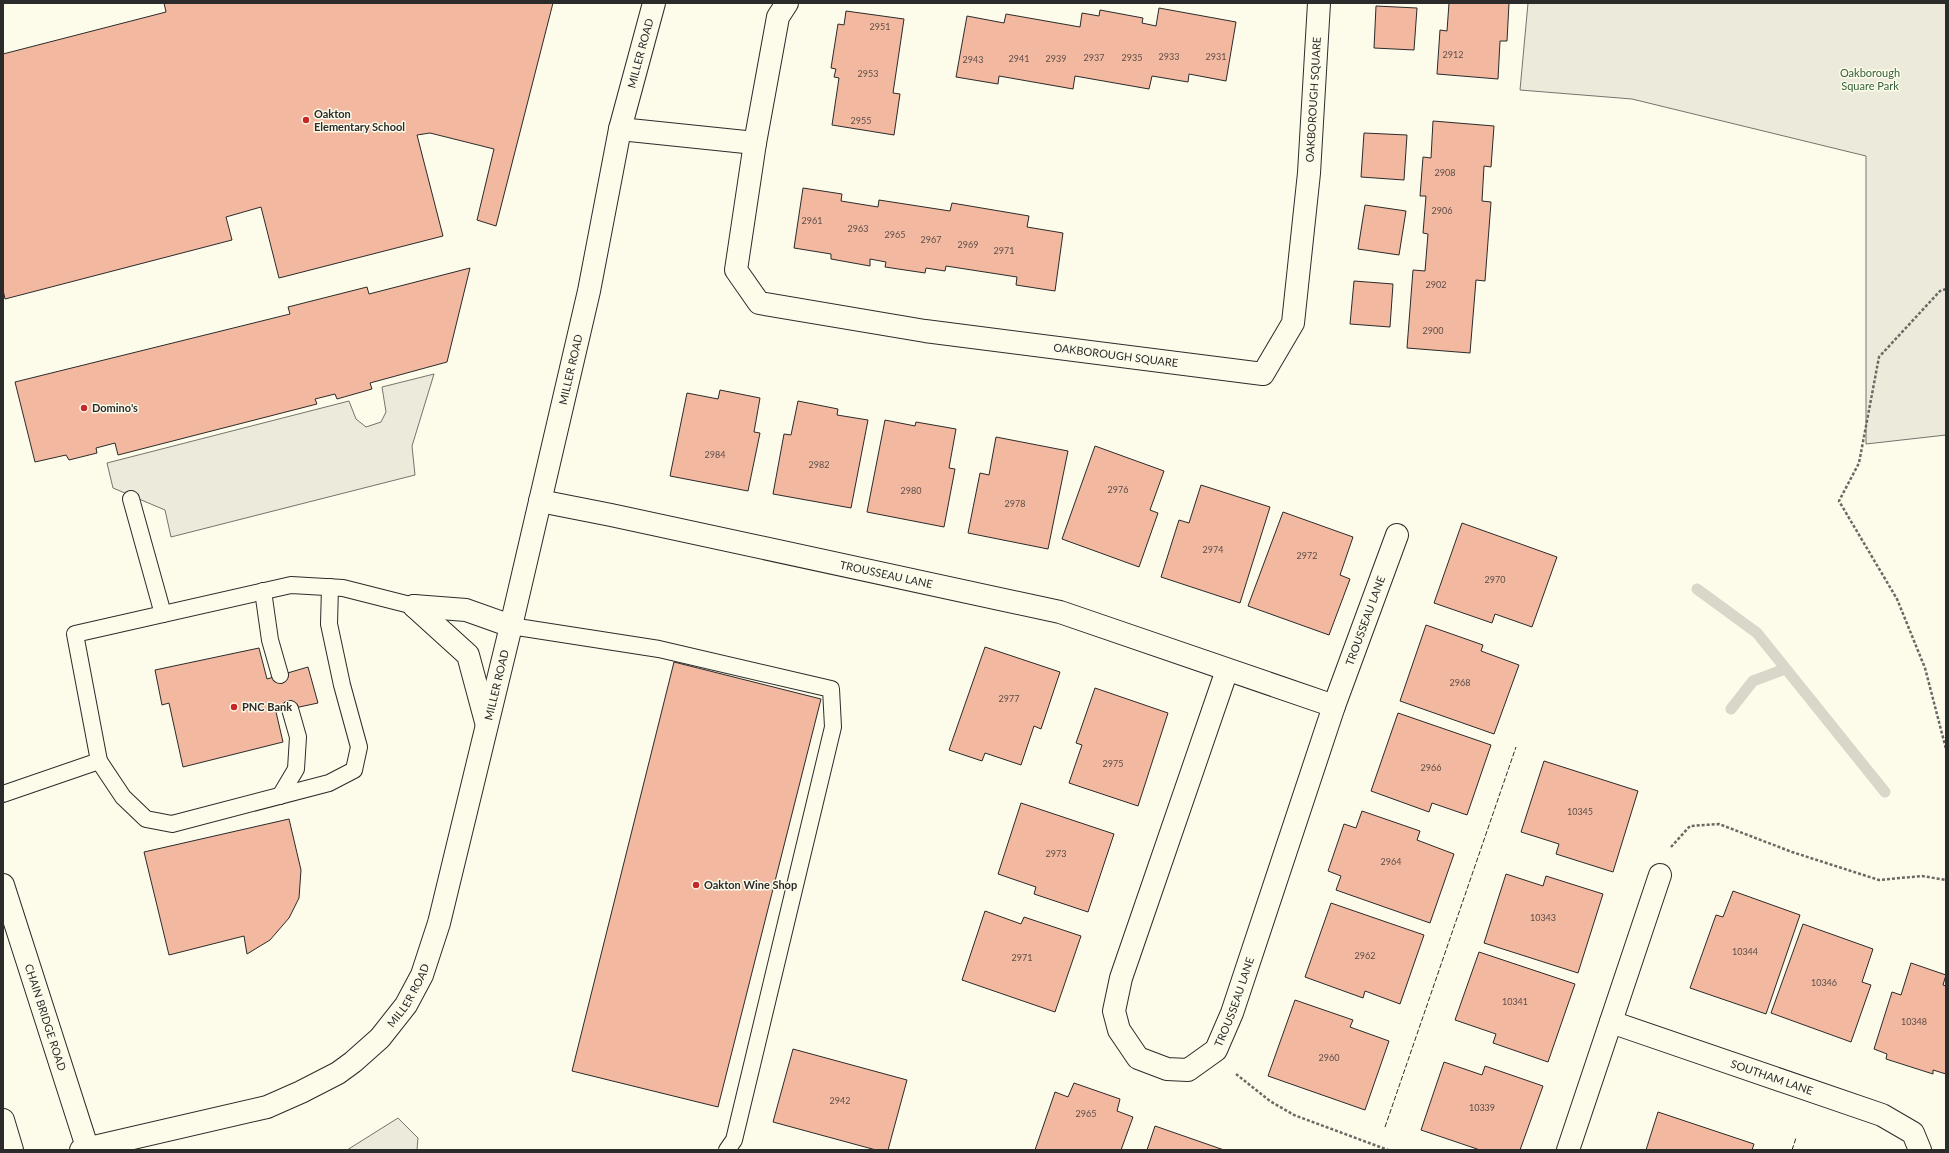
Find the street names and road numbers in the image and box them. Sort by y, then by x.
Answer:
street label: MILLER ROAD [624,17,656,90]
street label: OAKBOROUGH SQUARE [1303,36,1323,163]
street label: MILLER ROAD [556,333,585,406]
street label: OAKBOROUGH SQUARE [1053,340,1179,369]
street label: TROUSSEAU LANE [839,558,934,590]
street label: TROUSSEAU LANE [1342,574,1387,667]
street label: MILLER ROAD [481,648,511,721]
street label: TROUSSEAU LANE [1211,955,1256,1048]
street label: CHAIN BRIDGE ROAD [23,962,69,1072]
street label: MILLER ROAD [384,962,431,1029]
street label: SOUTHAM LANE [1729,1057,1815,1097]

